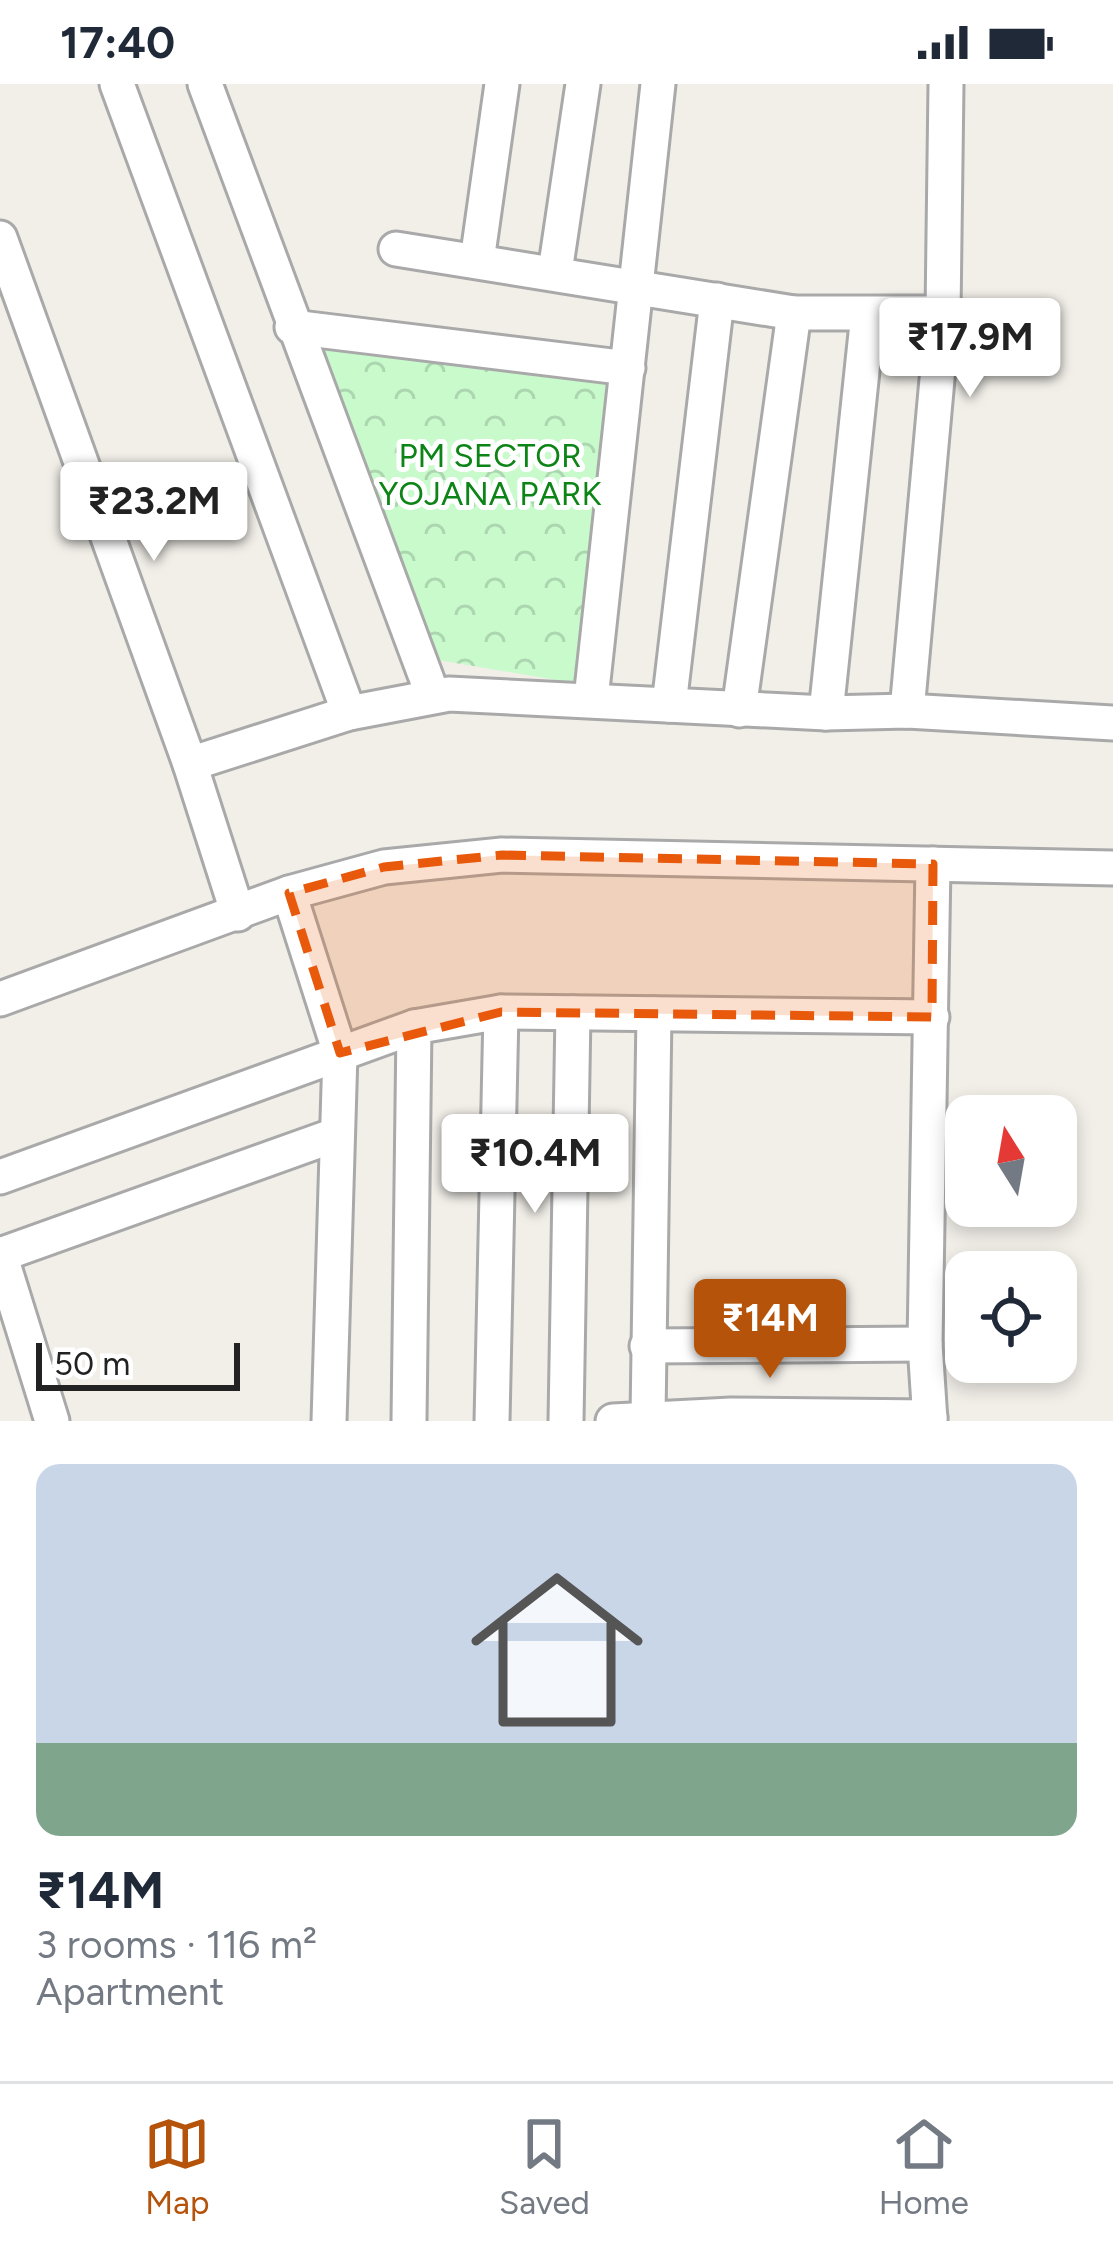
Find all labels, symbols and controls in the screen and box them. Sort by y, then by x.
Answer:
text: 17:40 [60,15,175,69]
pin: ₹17.9M [872,298,1068,400]
text: ₹17.9M [906,313,1034,360]
park label: PM SECTOR YOJANA PARK [378,436,602,513]
pin: ₹23.2M [56,462,252,564]
text: ₹23.2M [87,477,221,524]
north arrow [945,1095,1077,1227]
map controls [945,1095,1077,1383]
pin: ₹10.4M [437,1114,633,1216]
text: ₹10.4M [469,1129,601,1176]
button: locate [945,1251,1077,1383]
pin: ₹14M [699,1279,841,1381]
text: ₹14M [721,1294,819,1341]
scale bar [36,1337,240,1390]
text: 50 m [54,1344,130,1383]
icon: home [449,1542,665,1758]
text: ₹14M [36,1860,164,1921]
text: 3 rooms · 116 m² [36,1921,317,1968]
text: Apartment [36,1968,224,2015]
tab: Map [144,2111,210,2222]
tab: Saved [499,2111,590,2222]
tab: Home [879,2111,969,2222]

